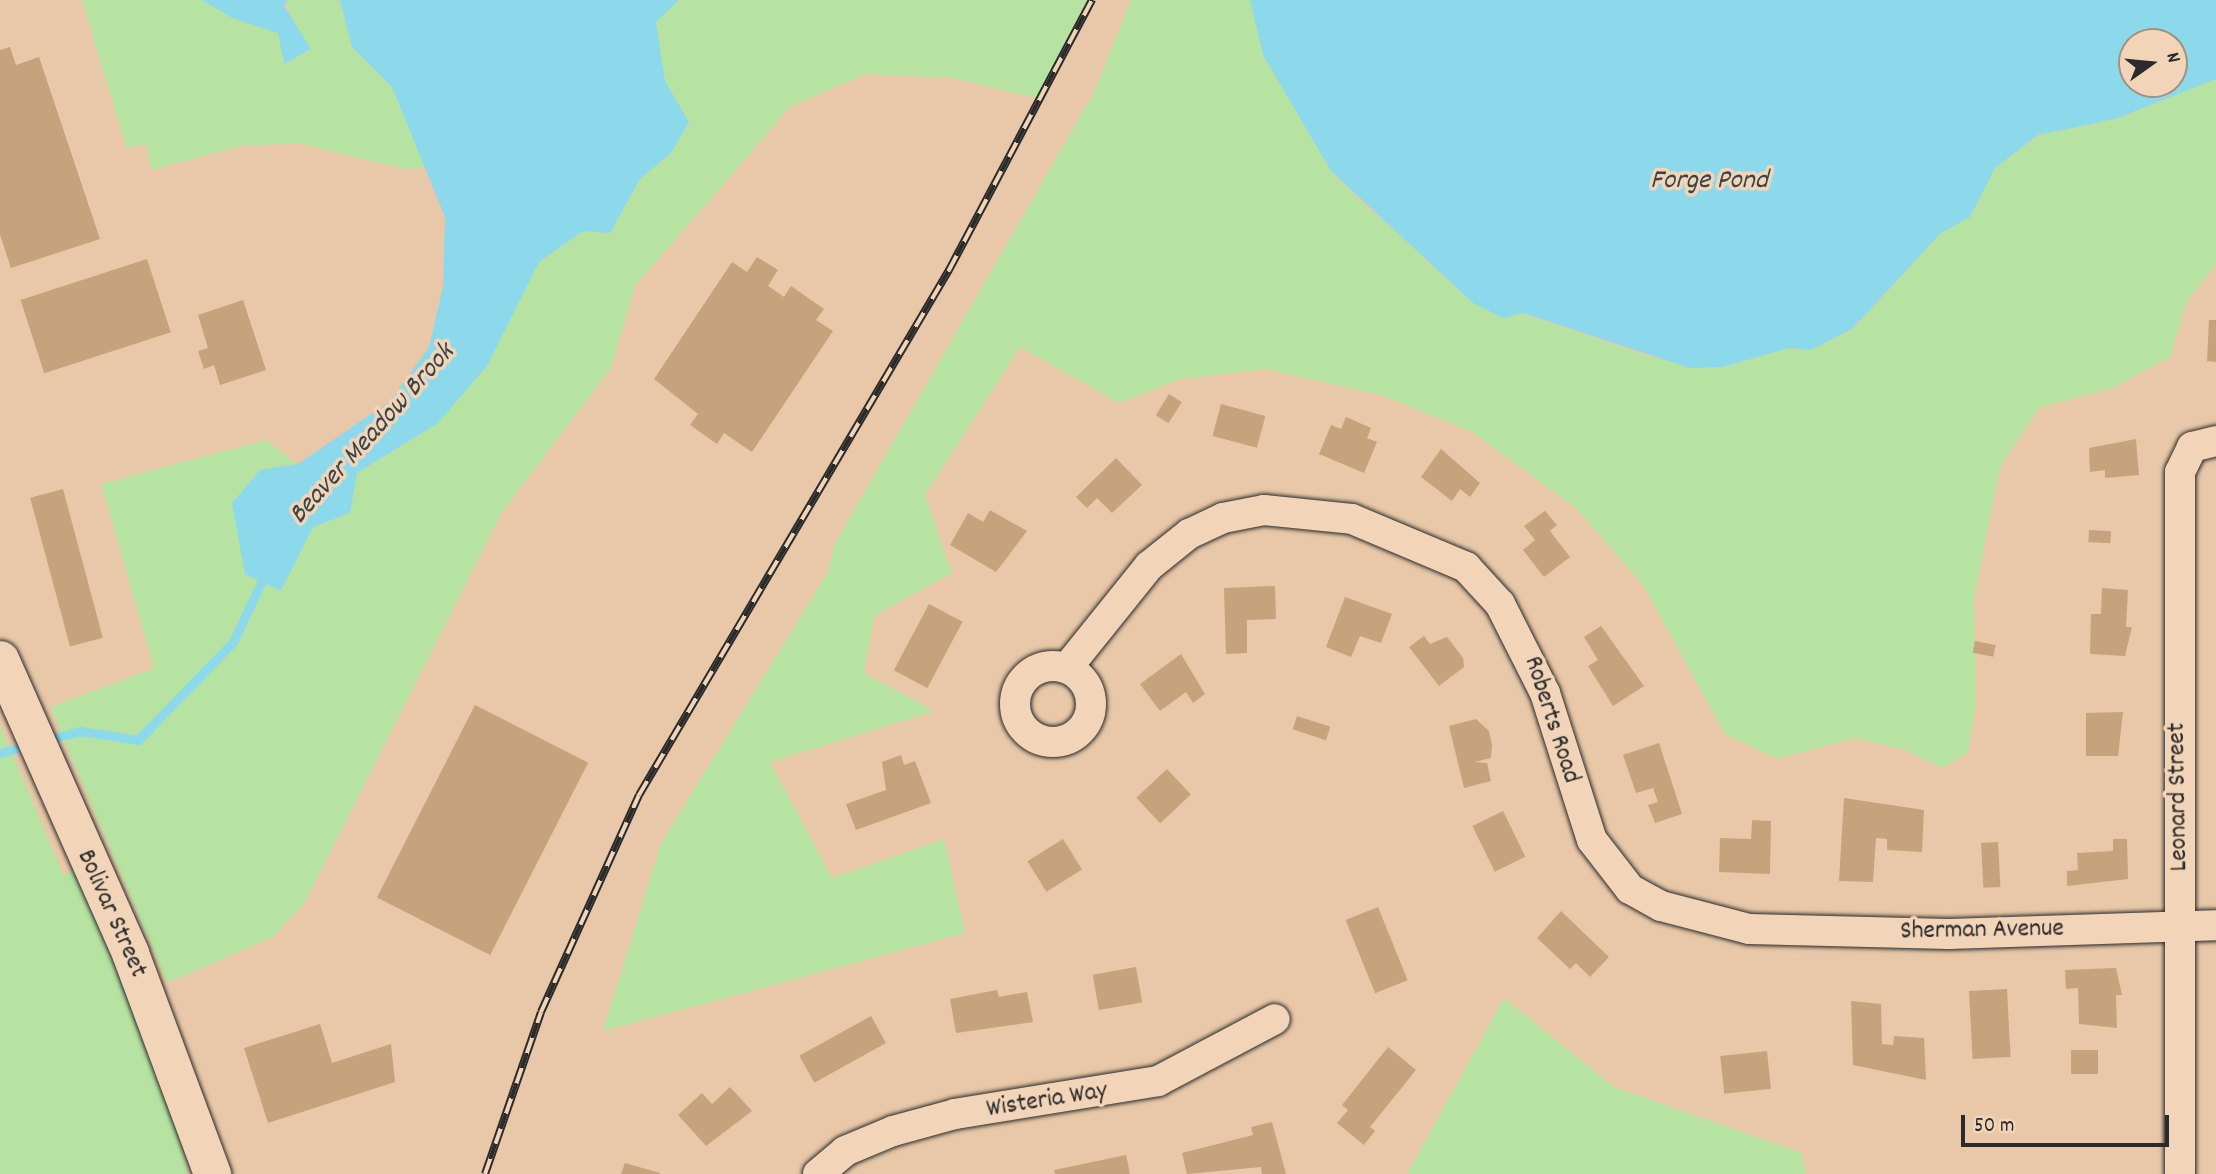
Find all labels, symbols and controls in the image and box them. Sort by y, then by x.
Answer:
north arrow [2118,28,2188,98]
text: N [2158,50,2186,66]
water label: Forge Pond [1650,165,1768,199]
water label: Beaver Meadow Brook [283,338,463,532]
street label: Roberts Road [1516,653,1586,787]
street label: Leonard Street [2162,722,2196,872]
street label: Bolivar Street [69,845,153,983]
street label: Sherman Avenue [1900,914,2064,948]
street label: Wisteria Way [984,1076,1110,1126]
scale bar [1964,1100,2172,1144]
text: 50 m [1974,1112,2014,1142]

